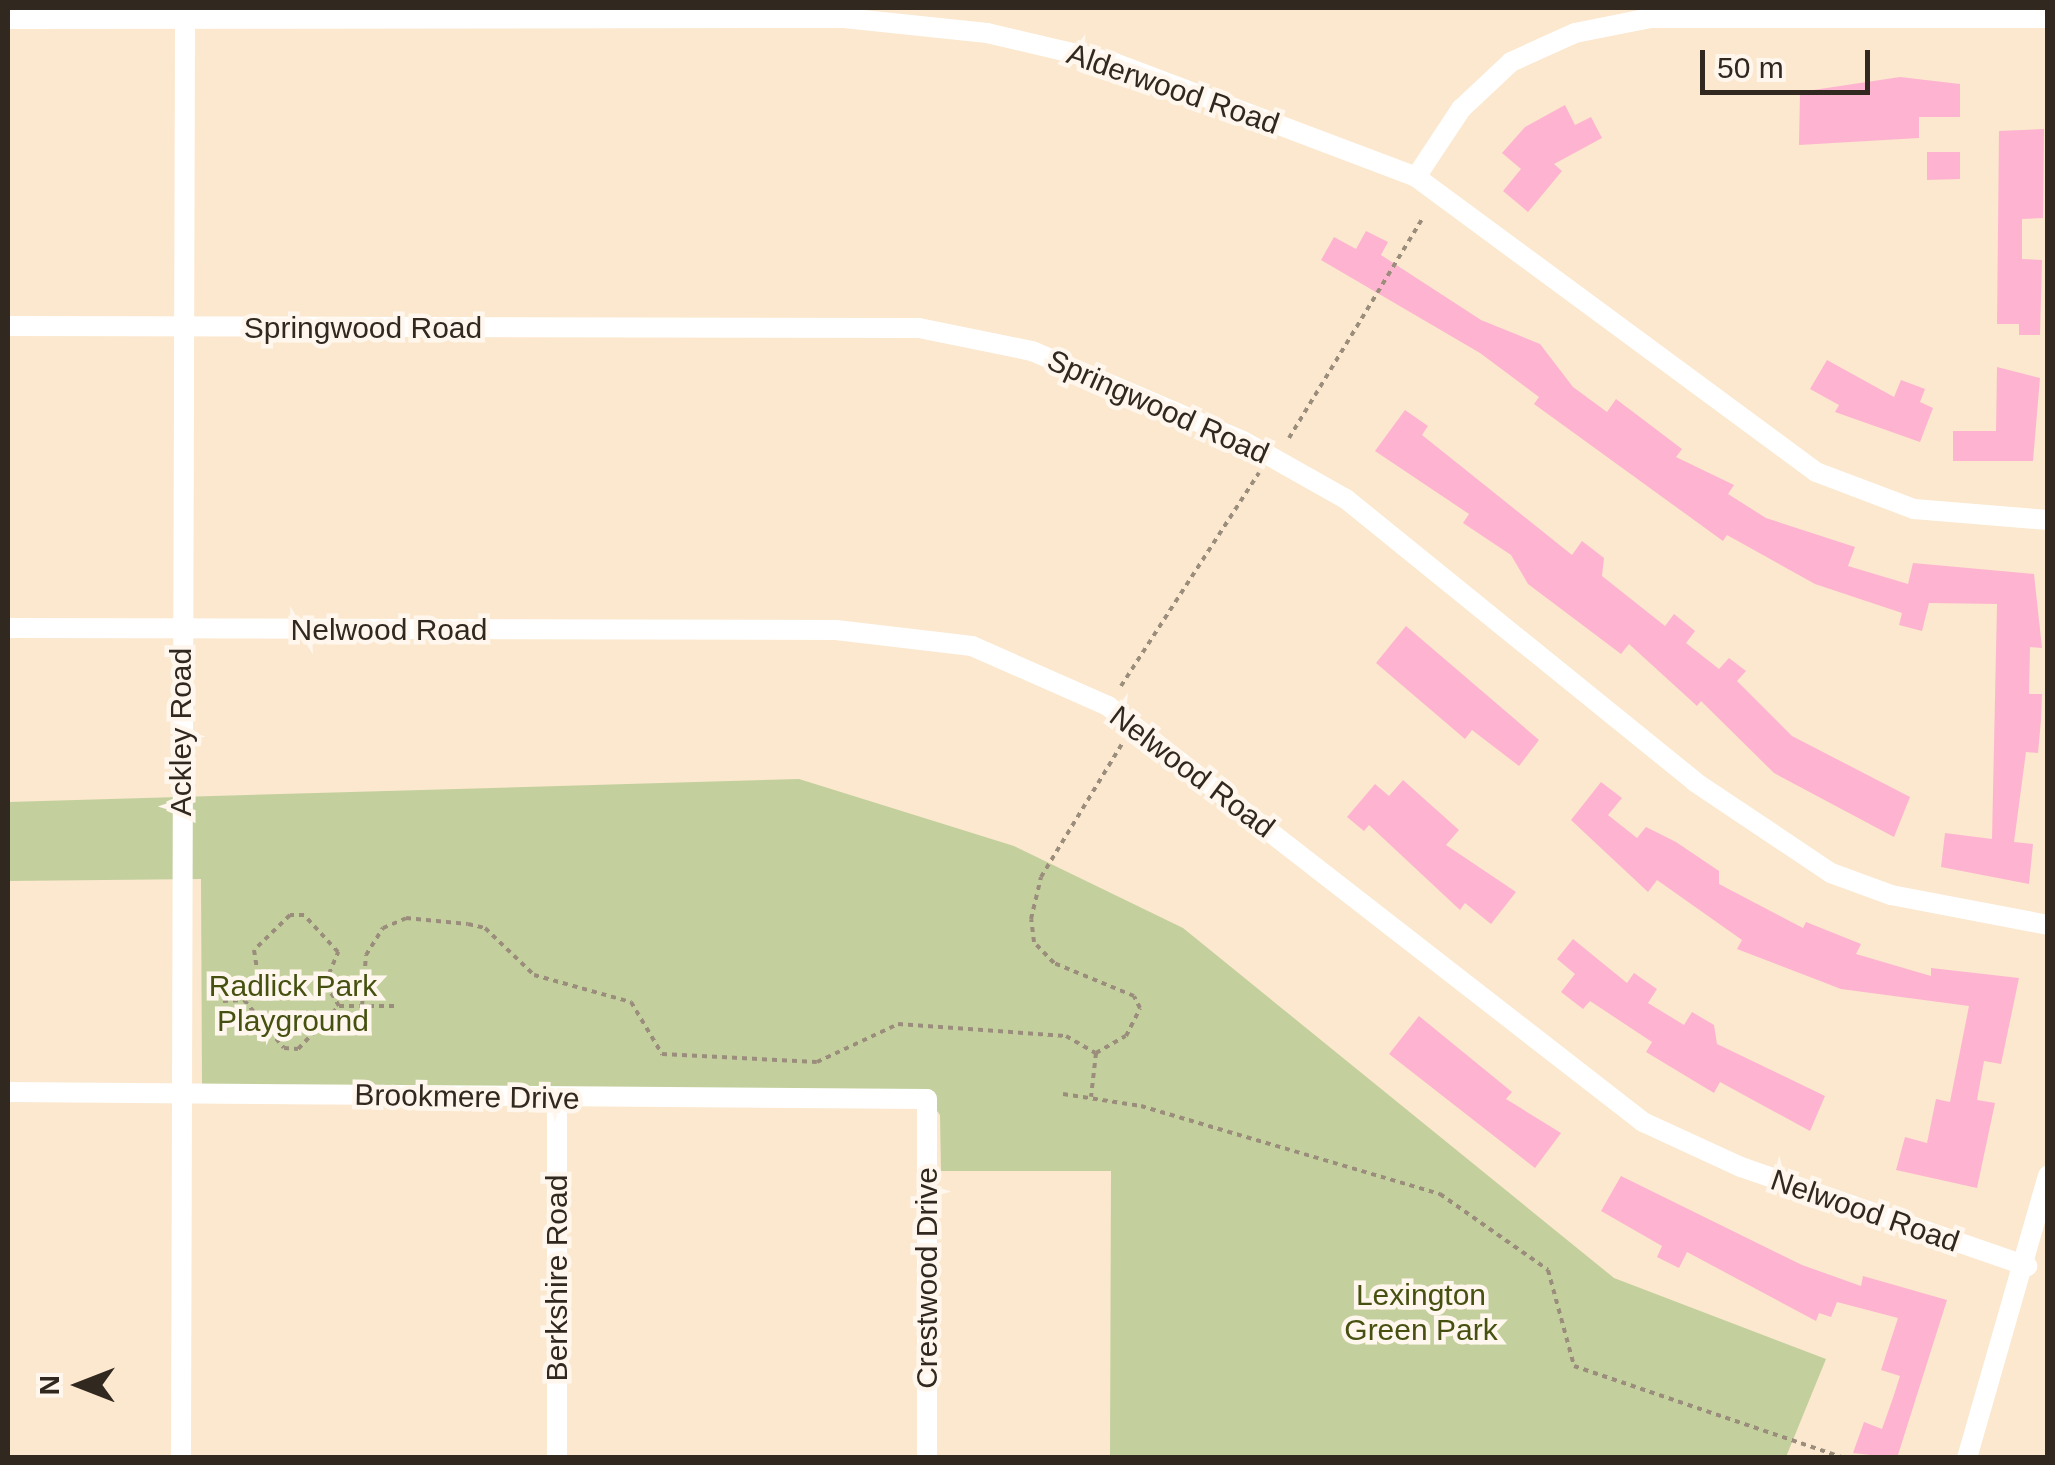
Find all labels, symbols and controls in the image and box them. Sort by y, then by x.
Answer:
scale bar [1705,30,1875,92]
street label: Alderwood Road [1062,36,1284,142]
text: 50 m [1717,51,1784,84]
street label: Springwood Road [244,310,482,346]
street label: Springwood Road [1042,342,1274,472]
street label: Nelwood Road [291,612,487,648]
street label: Ackley Road [163,648,199,816]
street label: Nelwood Road [1103,698,1281,846]
park label: Radlick Park Playground [209,968,377,1038]
street label: Brookmere Drive [354,1077,580,1117]
street label: Nelwood Road [1766,1162,1964,1260]
street label: Crestwood Drive [909,1167,945,1389]
street label: Berkshire Road [539,1175,575,1381]
park label: Lexington Green Park [1344,1277,1498,1348]
north arrow [30,1335,130,1435]
text: N [34,1375,65,1395]

